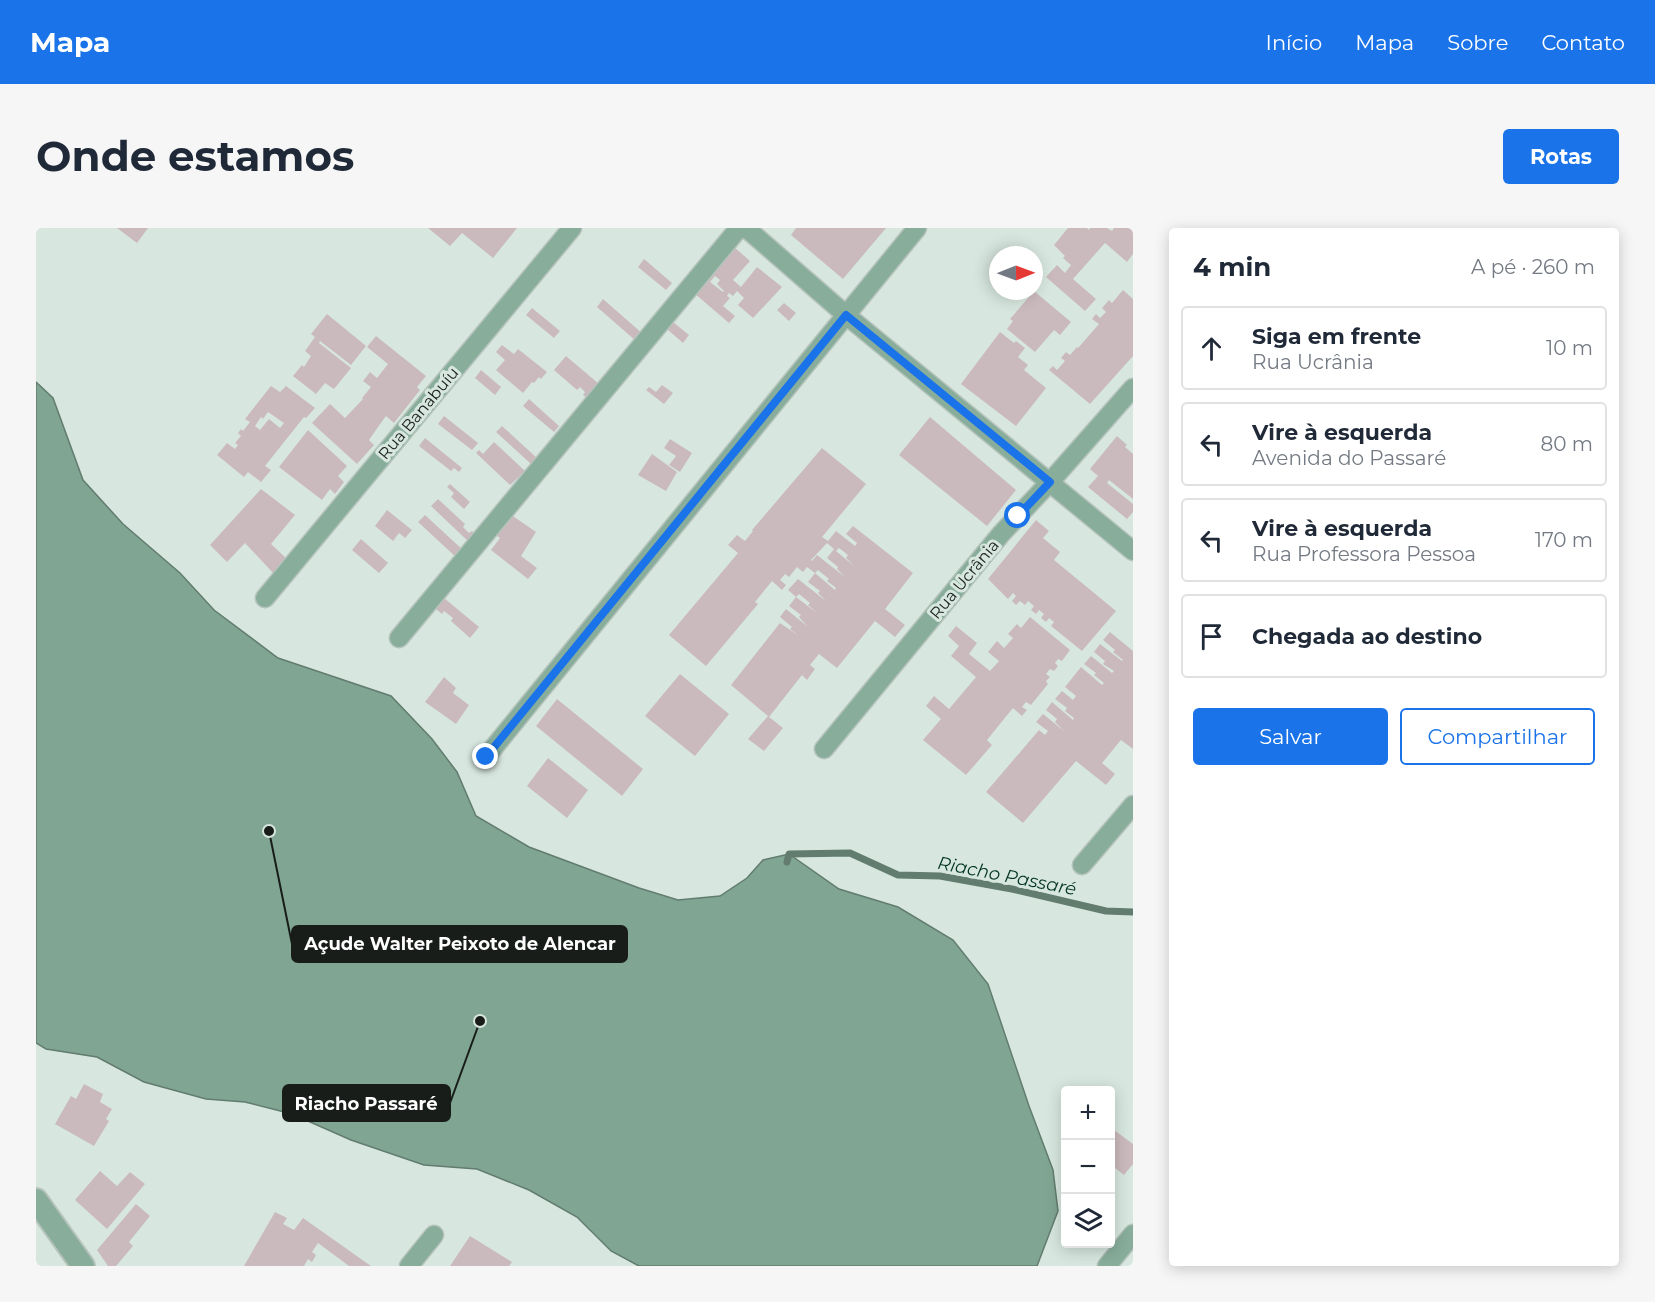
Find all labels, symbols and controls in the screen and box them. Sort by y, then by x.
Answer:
text: Mapa [30,25,110,59]
text: Início [1266,30,1322,55]
text: Mapa [1355,30,1414,55]
text: Sobre [1447,30,1508,55]
text: Contato [1541,30,1625,55]
button: Rotas [1503,129,1619,184]
text: Onde estamos [36,130,354,182]
north arrow [989,246,1043,300]
text: 4 min [1193,251,1271,283]
text: A pé · 260 m [1471,255,1595,279]
text: Siga em frente [1252,323,1421,350]
icon: ahead [1195,332,1228,365]
text: 10 m [1546,336,1593,360]
text: Rua Ucrânia [1252,350,1374,374]
street label: Rua Banabuíu [374,363,462,463]
text: Vire à esquerda [1252,419,1432,446]
icon: left [1195,428,1228,461]
text: 80 m [1541,432,1593,456]
text: Avenida do Passaré [1252,446,1446,470]
route start [1004,502,1030,528]
text: Vire à esquerda [1252,515,1432,542]
icon: left [1195,524,1228,557]
text: 170 m [1535,528,1593,552]
street label: Rua Ucrânia [926,536,1003,623]
text: Rua Professora Pessoa [1252,542,1476,566]
icon: arrive [1195,620,1228,653]
text: Chegada ao destino [1252,623,1482,650]
button: Salvar [1193,708,1388,765]
button: Compartilhar [1400,708,1595,765]
route end [472,743,498,769]
water label: Riacho Passaré [936,852,1078,900]
callout: Açude Walter Peixoto de Alencar [292,926,627,962]
text: Açude Walter Peixoto de Alencar [303,933,616,955]
callout: Riacho Passaré [283,1085,450,1121]
map controls [1061,1086,1115,1248]
button: + [1061,1086,1115,1140]
text: Riacho Passaré [295,1093,438,1115]
button: − [1061,1140,1115,1194]
button: layers [1061,1194,1115,1248]

